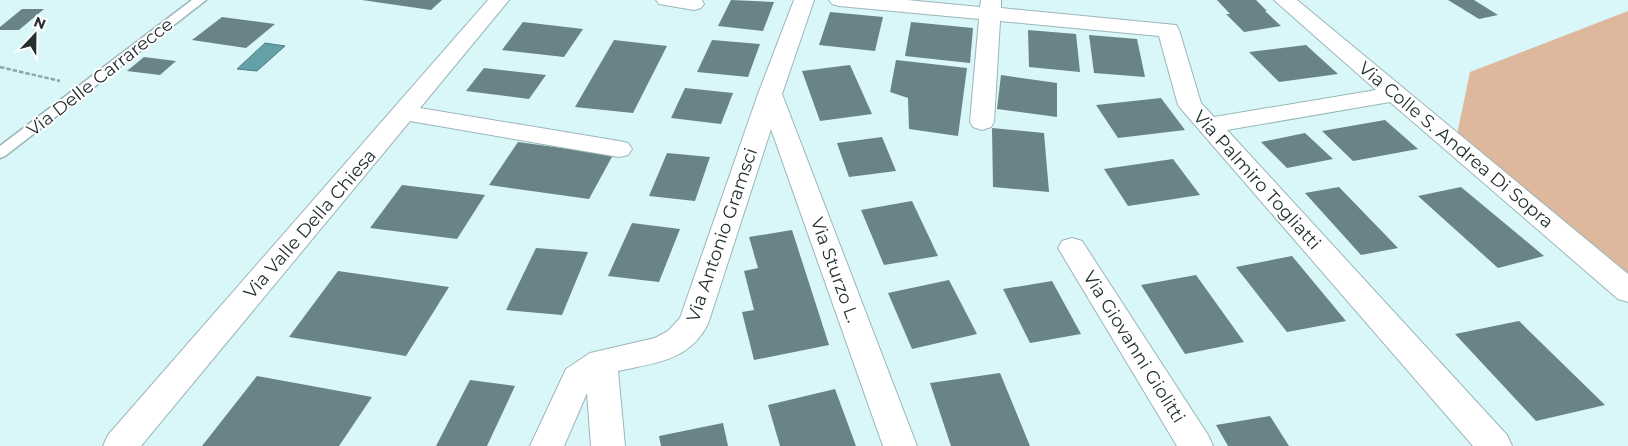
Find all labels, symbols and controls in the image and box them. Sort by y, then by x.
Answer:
north arrow [10,10,60,60]
text: N [31,12,48,33]
street label: Via Delle Carrarecce [22,13,178,141]
street label: Via Colle S. Andrea Di Sopra [1354,57,1558,233]
street label: Via Palmiro Togliatti [1189,106,1325,254]
street label: Via Valle Della Chiesa [239,145,381,303]
street label: Via Antonio Gramsci [682,145,762,325]
street label: Via Sturzo L. [806,214,864,326]
street label: Via Giovanni Giolitti [1078,267,1190,427]

